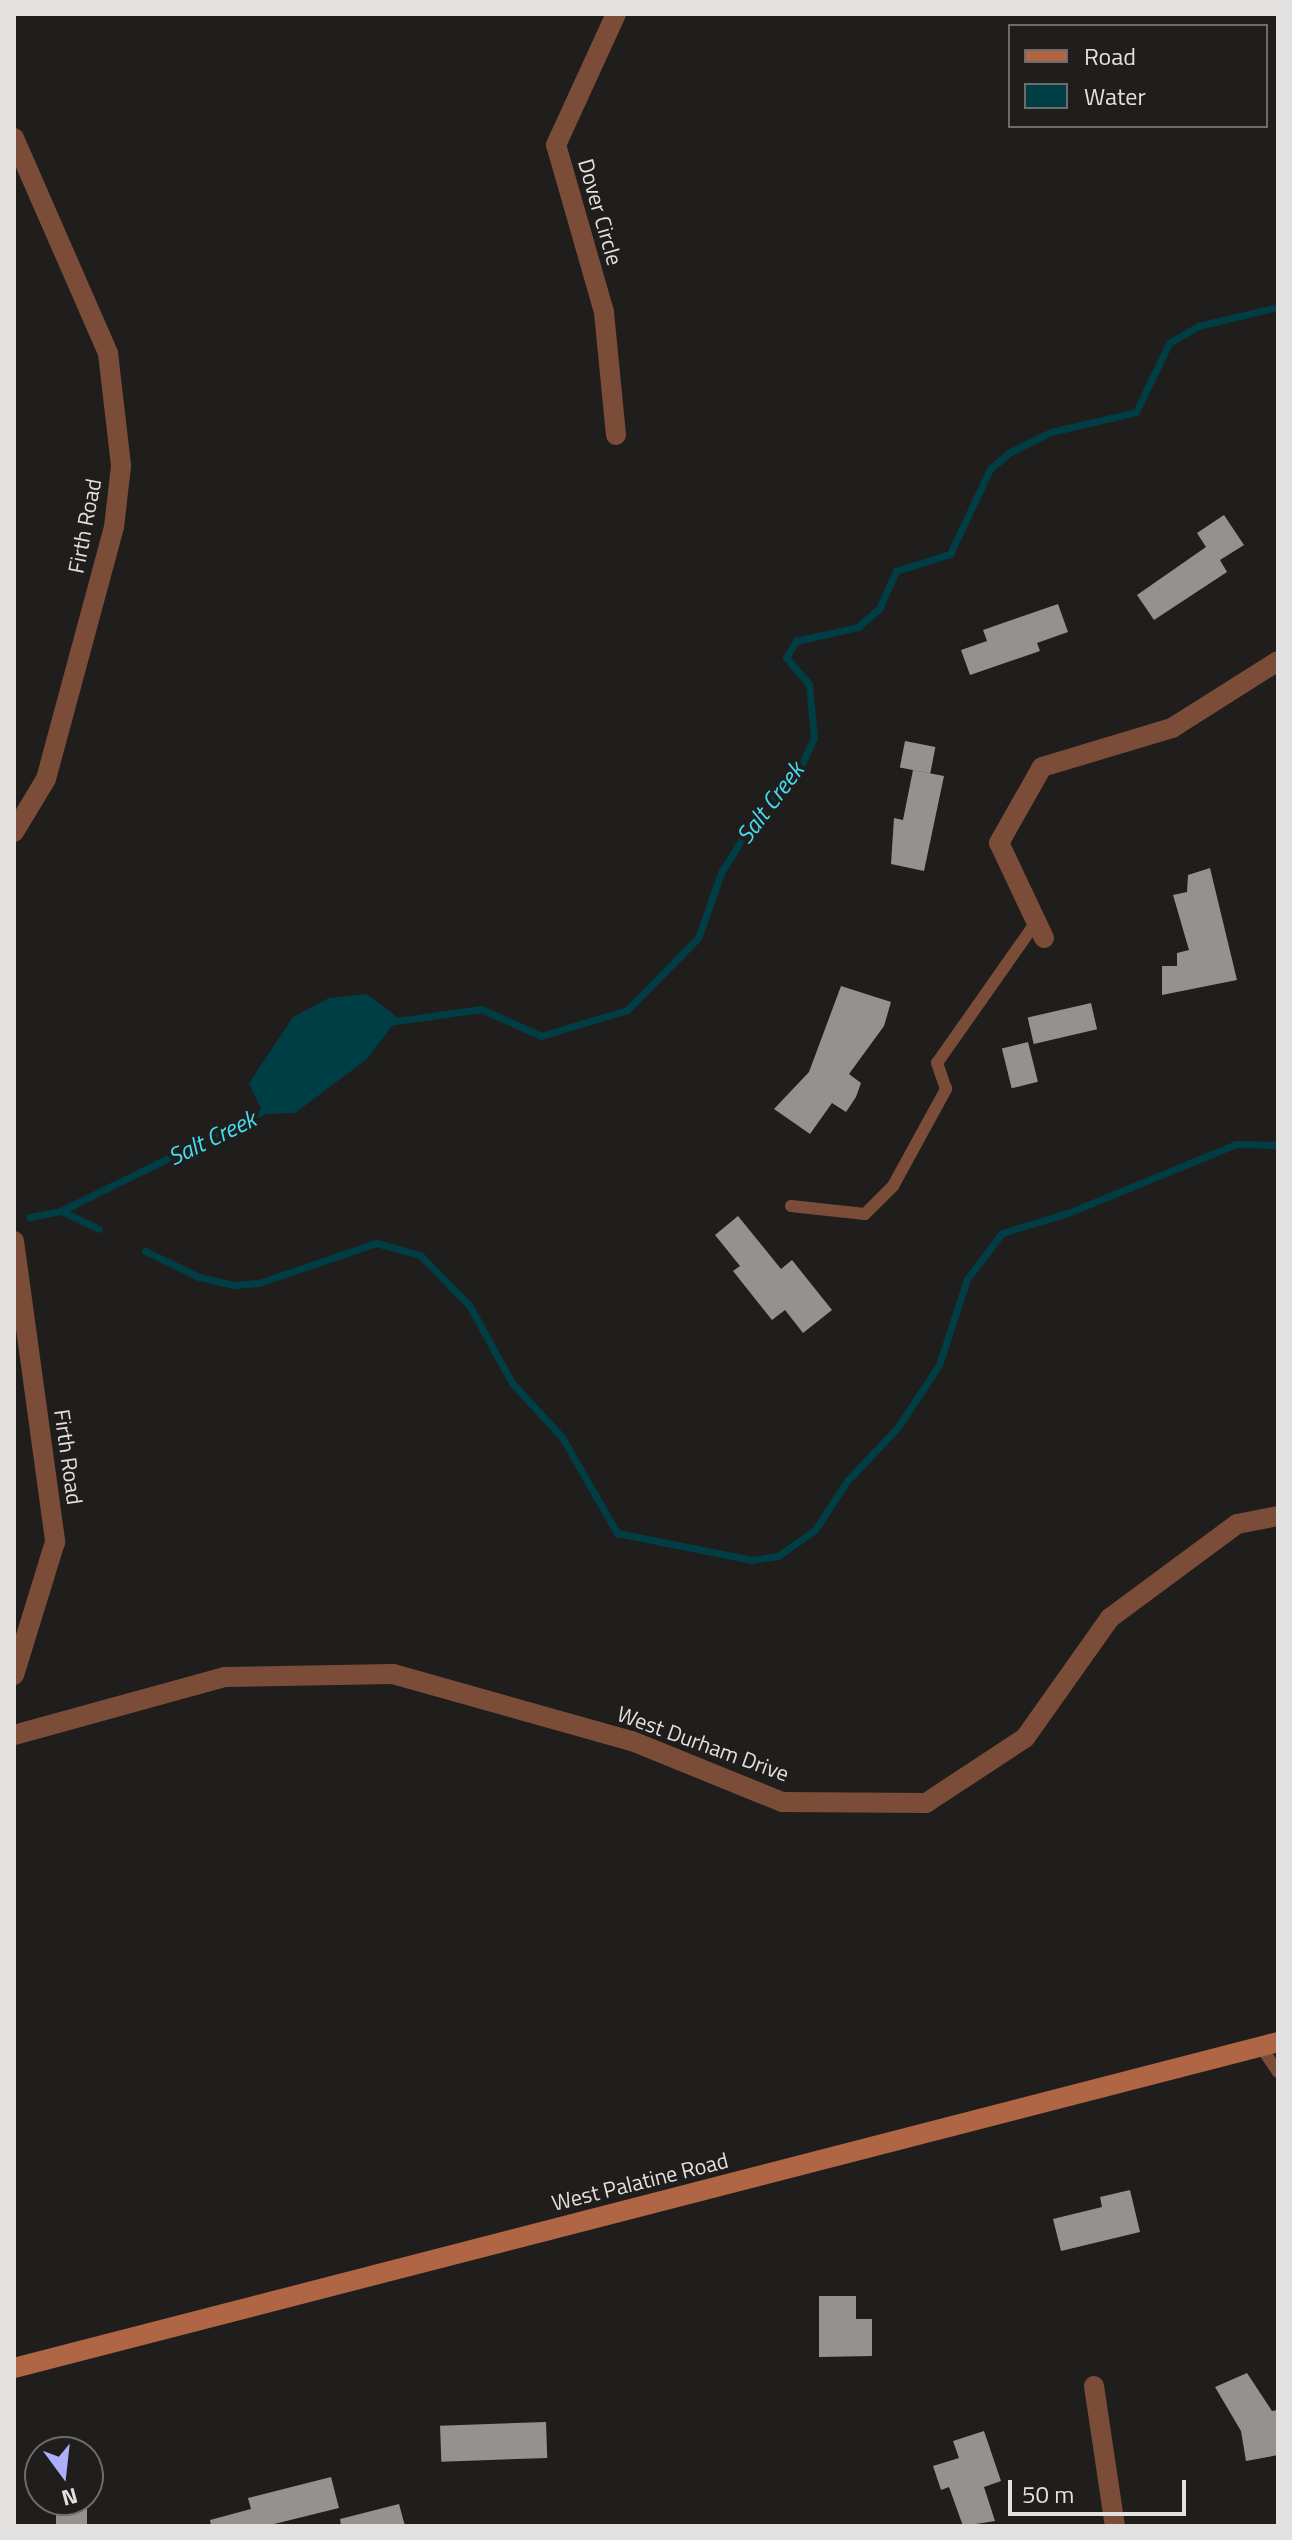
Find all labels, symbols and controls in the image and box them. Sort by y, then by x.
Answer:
legend [1008,24,1268,128]
text: Road [1084,38,1136,74]
text: Water [1084,78,1146,114]
street label: Dover Circle [572,156,628,268]
street label: Firth Road [63,476,107,576]
water label: Salt Creek [730,757,810,849]
water label: Salt Creek [163,1104,261,1172]
street label: Firth Road [48,1408,88,1506]
street label: West Durham Drive [614,1701,792,1787]
street label: West Palatine Road [549,2147,731,2217]
north arrow [24,2436,104,2516]
scale bar [1012,2464,1190,2514]
text: 50 m [1022,2476,1074,2512]
text: N [58,2479,81,2516]

